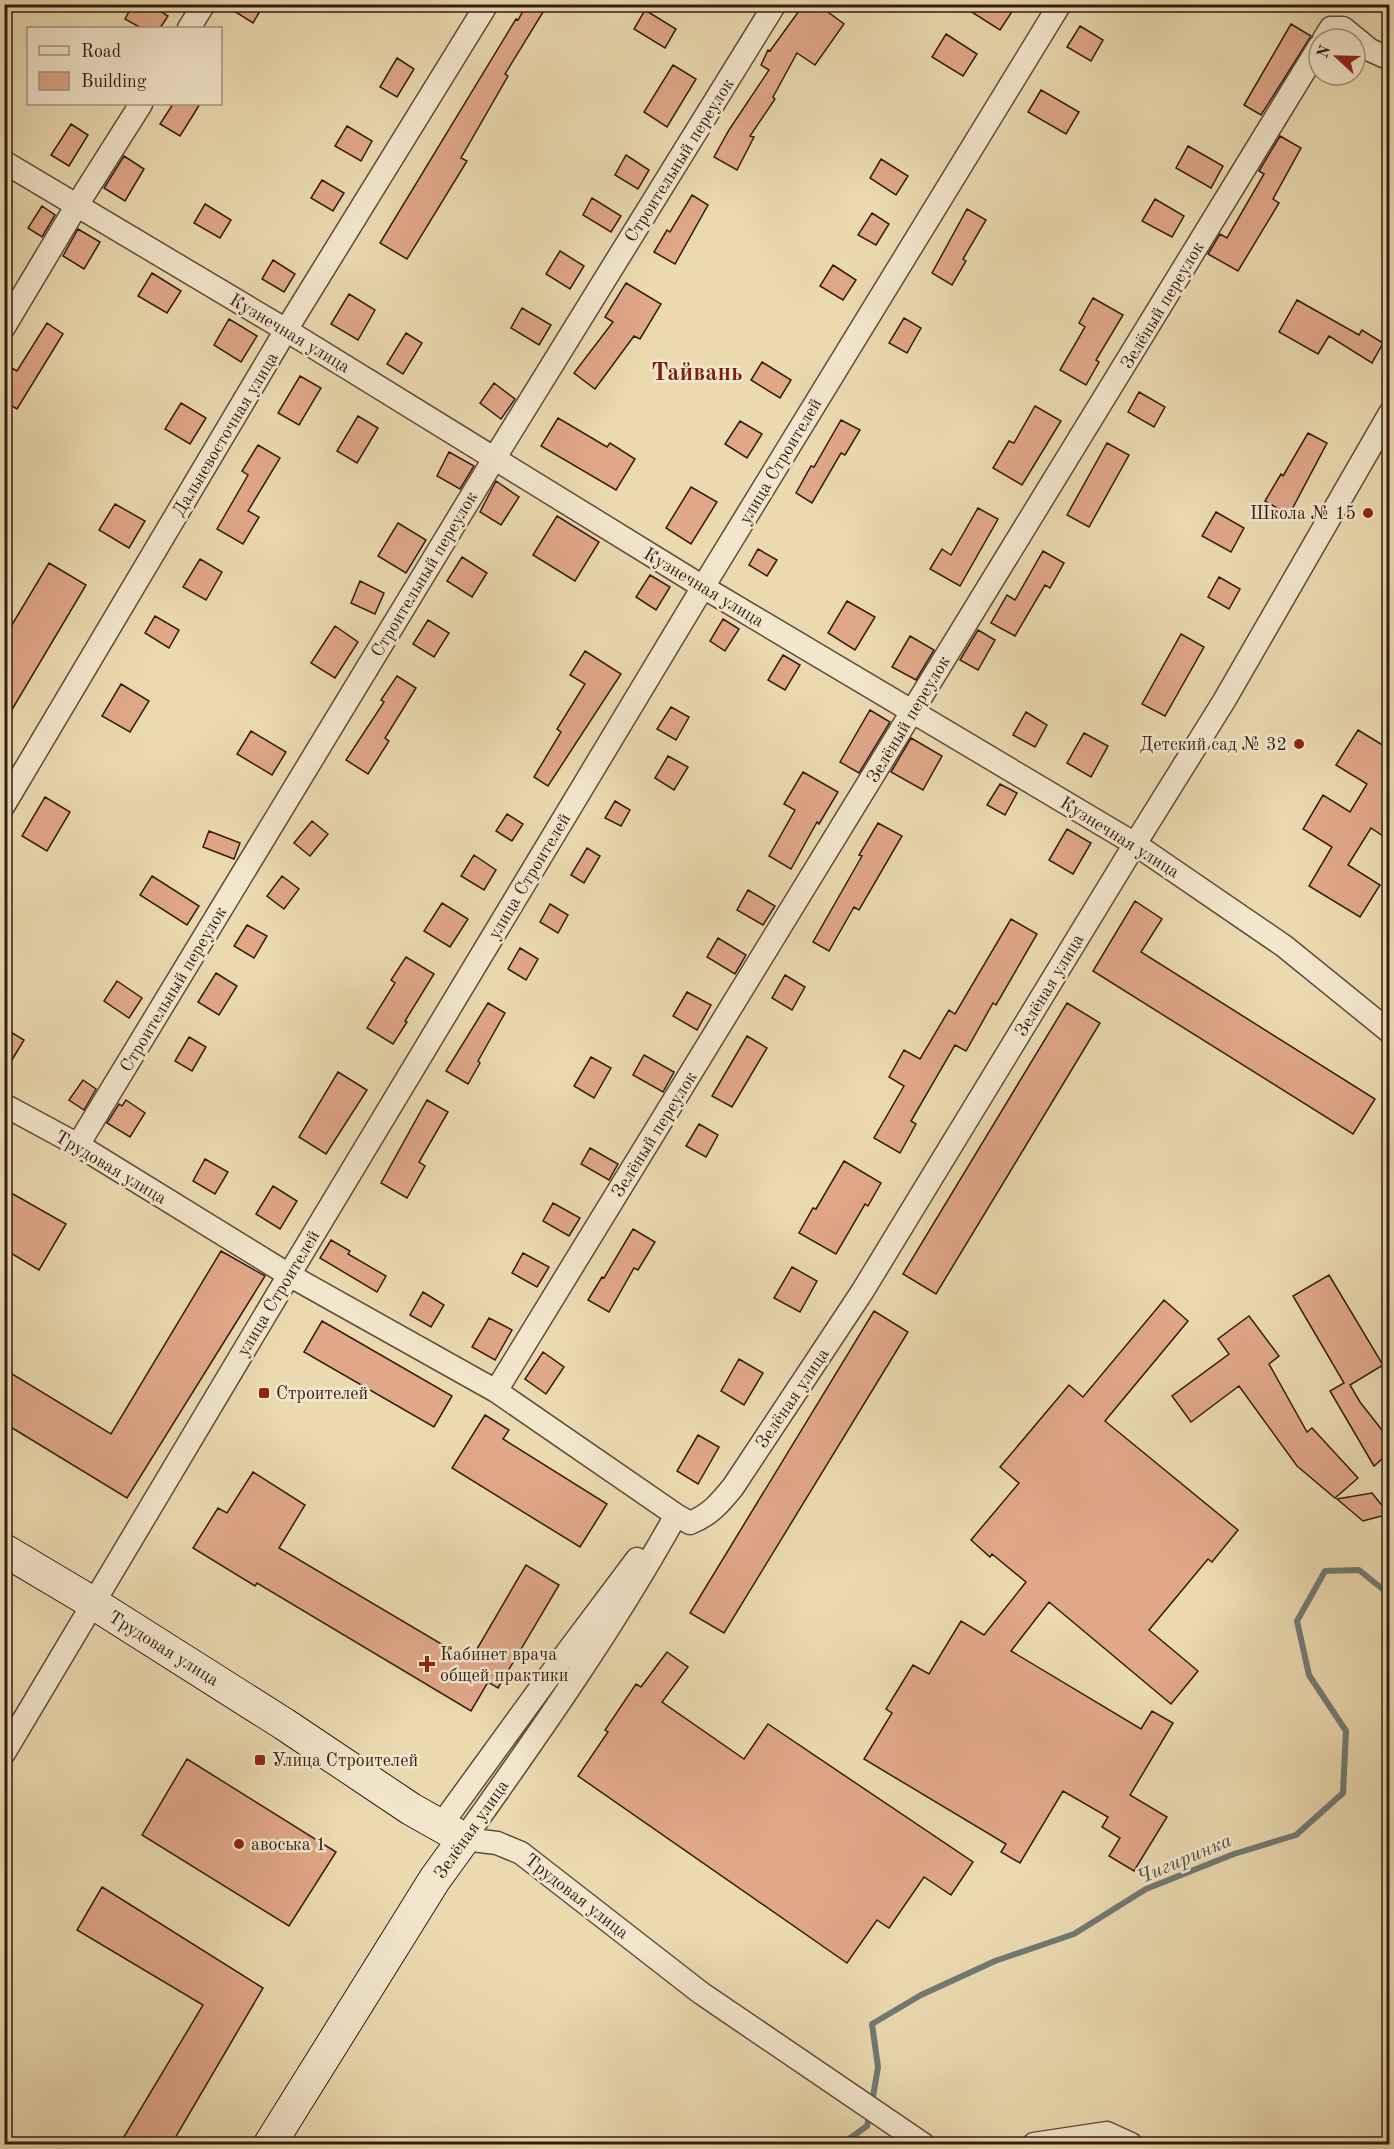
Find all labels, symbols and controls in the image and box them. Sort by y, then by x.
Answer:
legend [27,27,222,105]
north arrow [1307,27,1367,87]
text: Road [81,43,121,61]
text: N [1315,43,1335,61]
text: Building [81,73,147,91]
street label: Строительный переулок [622,75,738,246]
street label: Зелёный переулок [1118,239,1208,372]
street label: Кузнечная улица [226,291,353,377]
street label: Дальневосточная улица [170,349,282,520]
district label: Тайвань [651,362,743,386]
street label: улица Строителей [736,395,825,528]
street label: Строительный переулок [368,489,481,660]
place label: Школа № 15 [1250,505,1356,523]
marker: Школа № 15 [1361,506,1375,520]
street label: Кузнечная улица [640,545,767,631]
street label: Зелёный переулок [864,653,954,786]
place label: Детский сад № 32 [1140,736,1287,754]
marker: Детский сад № 32 [1292,737,1306,751]
street label: Кузнечная улица [1057,794,1182,882]
street label: улица Строителей [485,810,574,943]
street label: Строительный переулок [117,904,230,1075]
street label: Зелёная улица [1012,931,1088,1040]
street label: Зелёный переулок [609,1068,701,1201]
street label: Трудовая улица [52,1128,169,1208]
street label: улица Строителей [234,1227,323,1360]
street label: Зелёная улица [753,1345,833,1452]
place label: Строителей [276,1385,368,1403]
marker: Строителей [257,1386,271,1400]
street label: Трудовая улица [105,1608,222,1690]
place label: Кабинет врача общей практики [440,1646,569,1685]
marker: Кабинет врача общей практики [418,1655,436,1673]
place label: Улица Строителей [272,1752,418,1770]
marker: Улица Строителей [253,1753,267,1767]
street label: Зелёная улица [431,1777,513,1882]
water label: Чигиринка [1134,1831,1235,1889]
place label: авоська 1 [251,1836,326,1854]
marker: авоська 1 [232,1837,246,1851]
street label: Трудовая улица [521,1851,632,1943]

